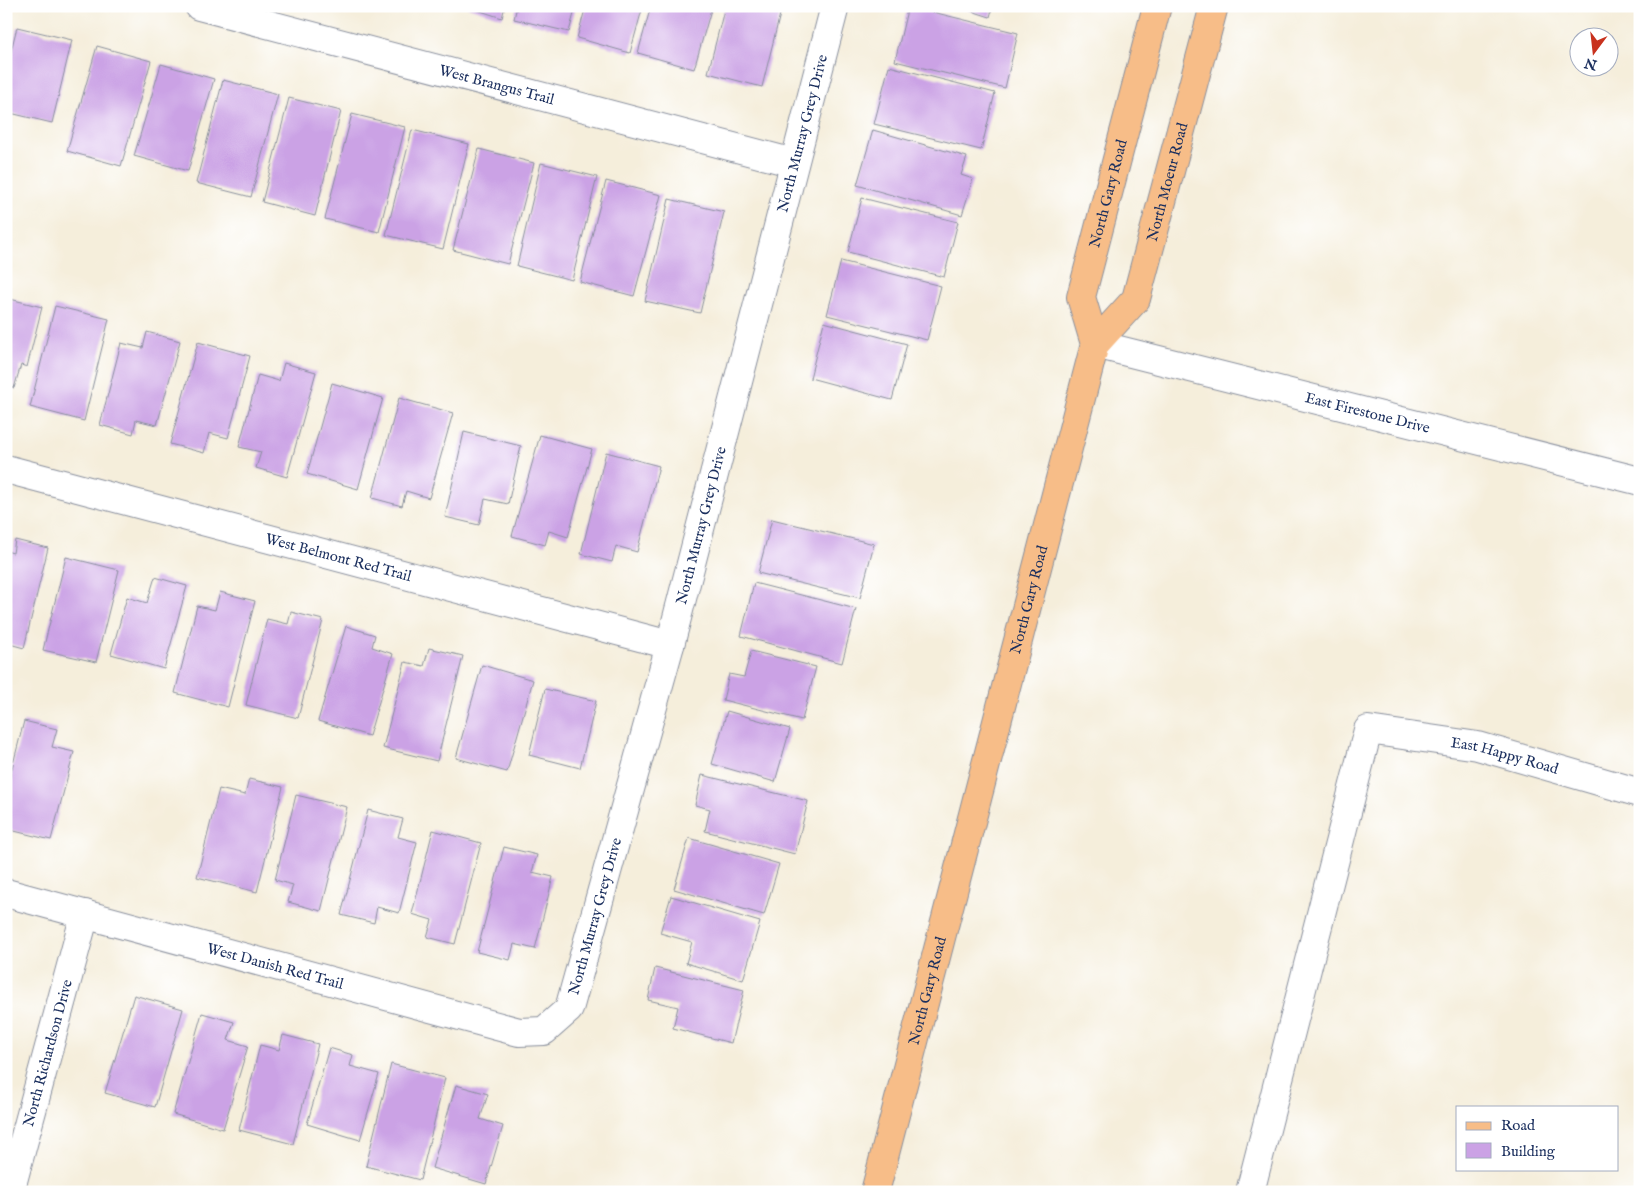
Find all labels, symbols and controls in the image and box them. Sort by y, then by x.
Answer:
north arrow [1568,28,1618,78]
street label: North Murray Grey Drive [773,52,832,214]
text: N [1583,53,1600,74]
street label: West Brangus Trail [437,61,557,110]
street label: North Moeur Road [1143,120,1193,243]
street label: North Gary Road [1085,137,1132,250]
street label: East Firestone Drive [1303,388,1432,438]
street label: North Murray Grey Drive [672,445,731,607]
street label: West Belmont Red Trail [263,529,414,586]
street label: North Gary Road [1006,543,1053,656]
street label: East Happy Road [1450,733,1562,779]
street label: North Murray Grey Drive [564,836,626,997]
street label: North Gary Road [905,934,951,1047]
street label: West Danish Red Trail [205,939,346,994]
street label: North Richardson Drive [19,977,77,1129]
legend [1456,1106,1618,1170]
text: Road [1501,1116,1536,1135]
text: Building [1501,1142,1556,1161]

